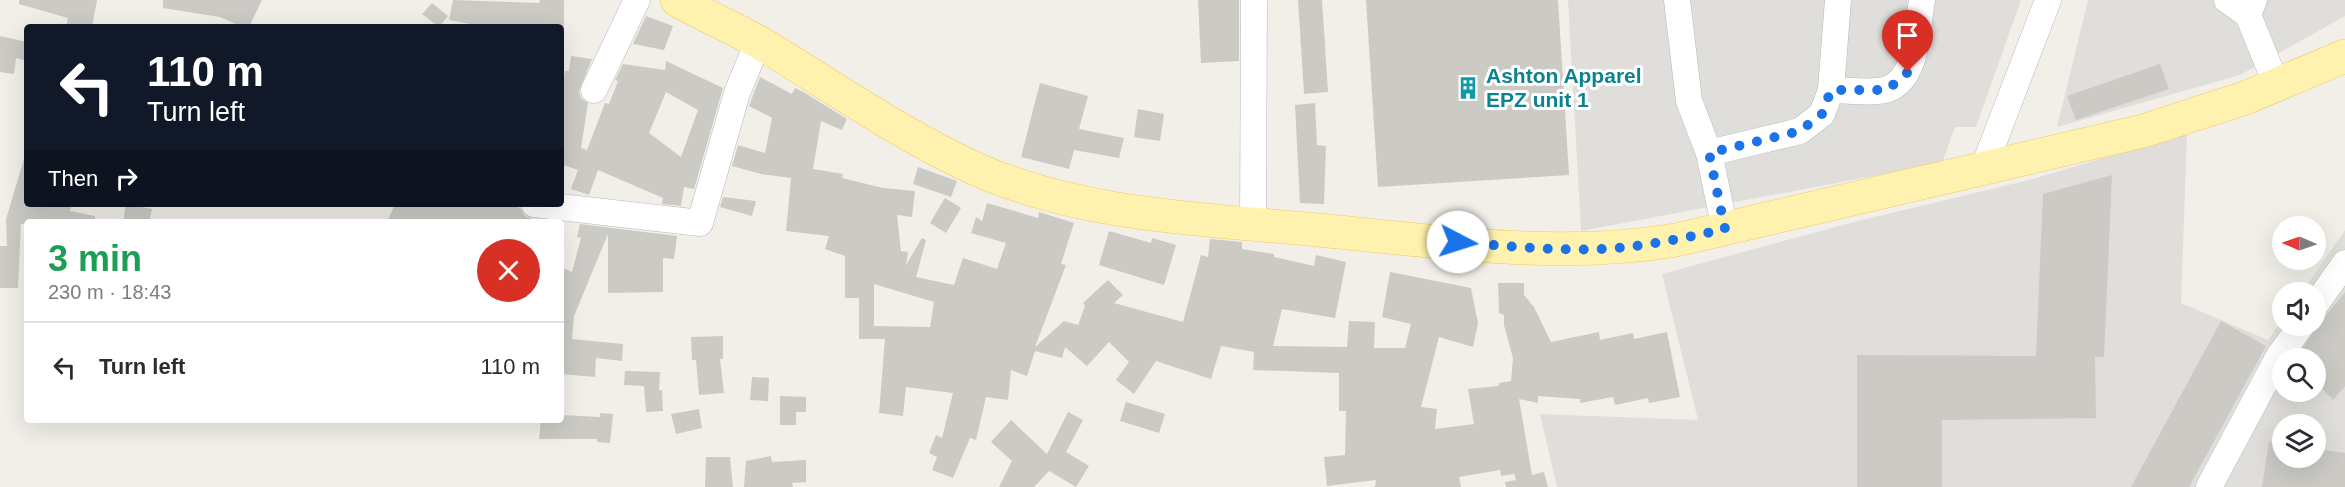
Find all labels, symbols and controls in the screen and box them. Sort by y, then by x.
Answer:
pin [1882,10,1933,72]
icon: arrive [1891,19,1924,52]
icon: left [48,48,126,126]
text: 110 m [147,48,264,95]
place label: Ashton Apparel EPZ unit 1 [1486,64,1642,111]
building icon: Ashton Apparel EPZ unit 1 [1455,75,1481,101]
text: Turn left [147,97,245,127]
icon: right [110,162,143,195]
text: Then [48,166,98,191]
position arrow [1426,210,1490,274]
north arrow [2272,216,2326,270]
map controls [2272,216,2326,468]
text: 3 min [48,238,142,279]
button: close [477,239,540,302]
text: 230 m · 18:43 [48,281,171,303]
button: sound [2272,282,2326,336]
button: search [2272,348,2326,402]
icon: left [48,351,81,384]
text: Turn left [99,354,185,379]
text: 110 m [480,354,540,379]
button: layers [2272,414,2326,468]

